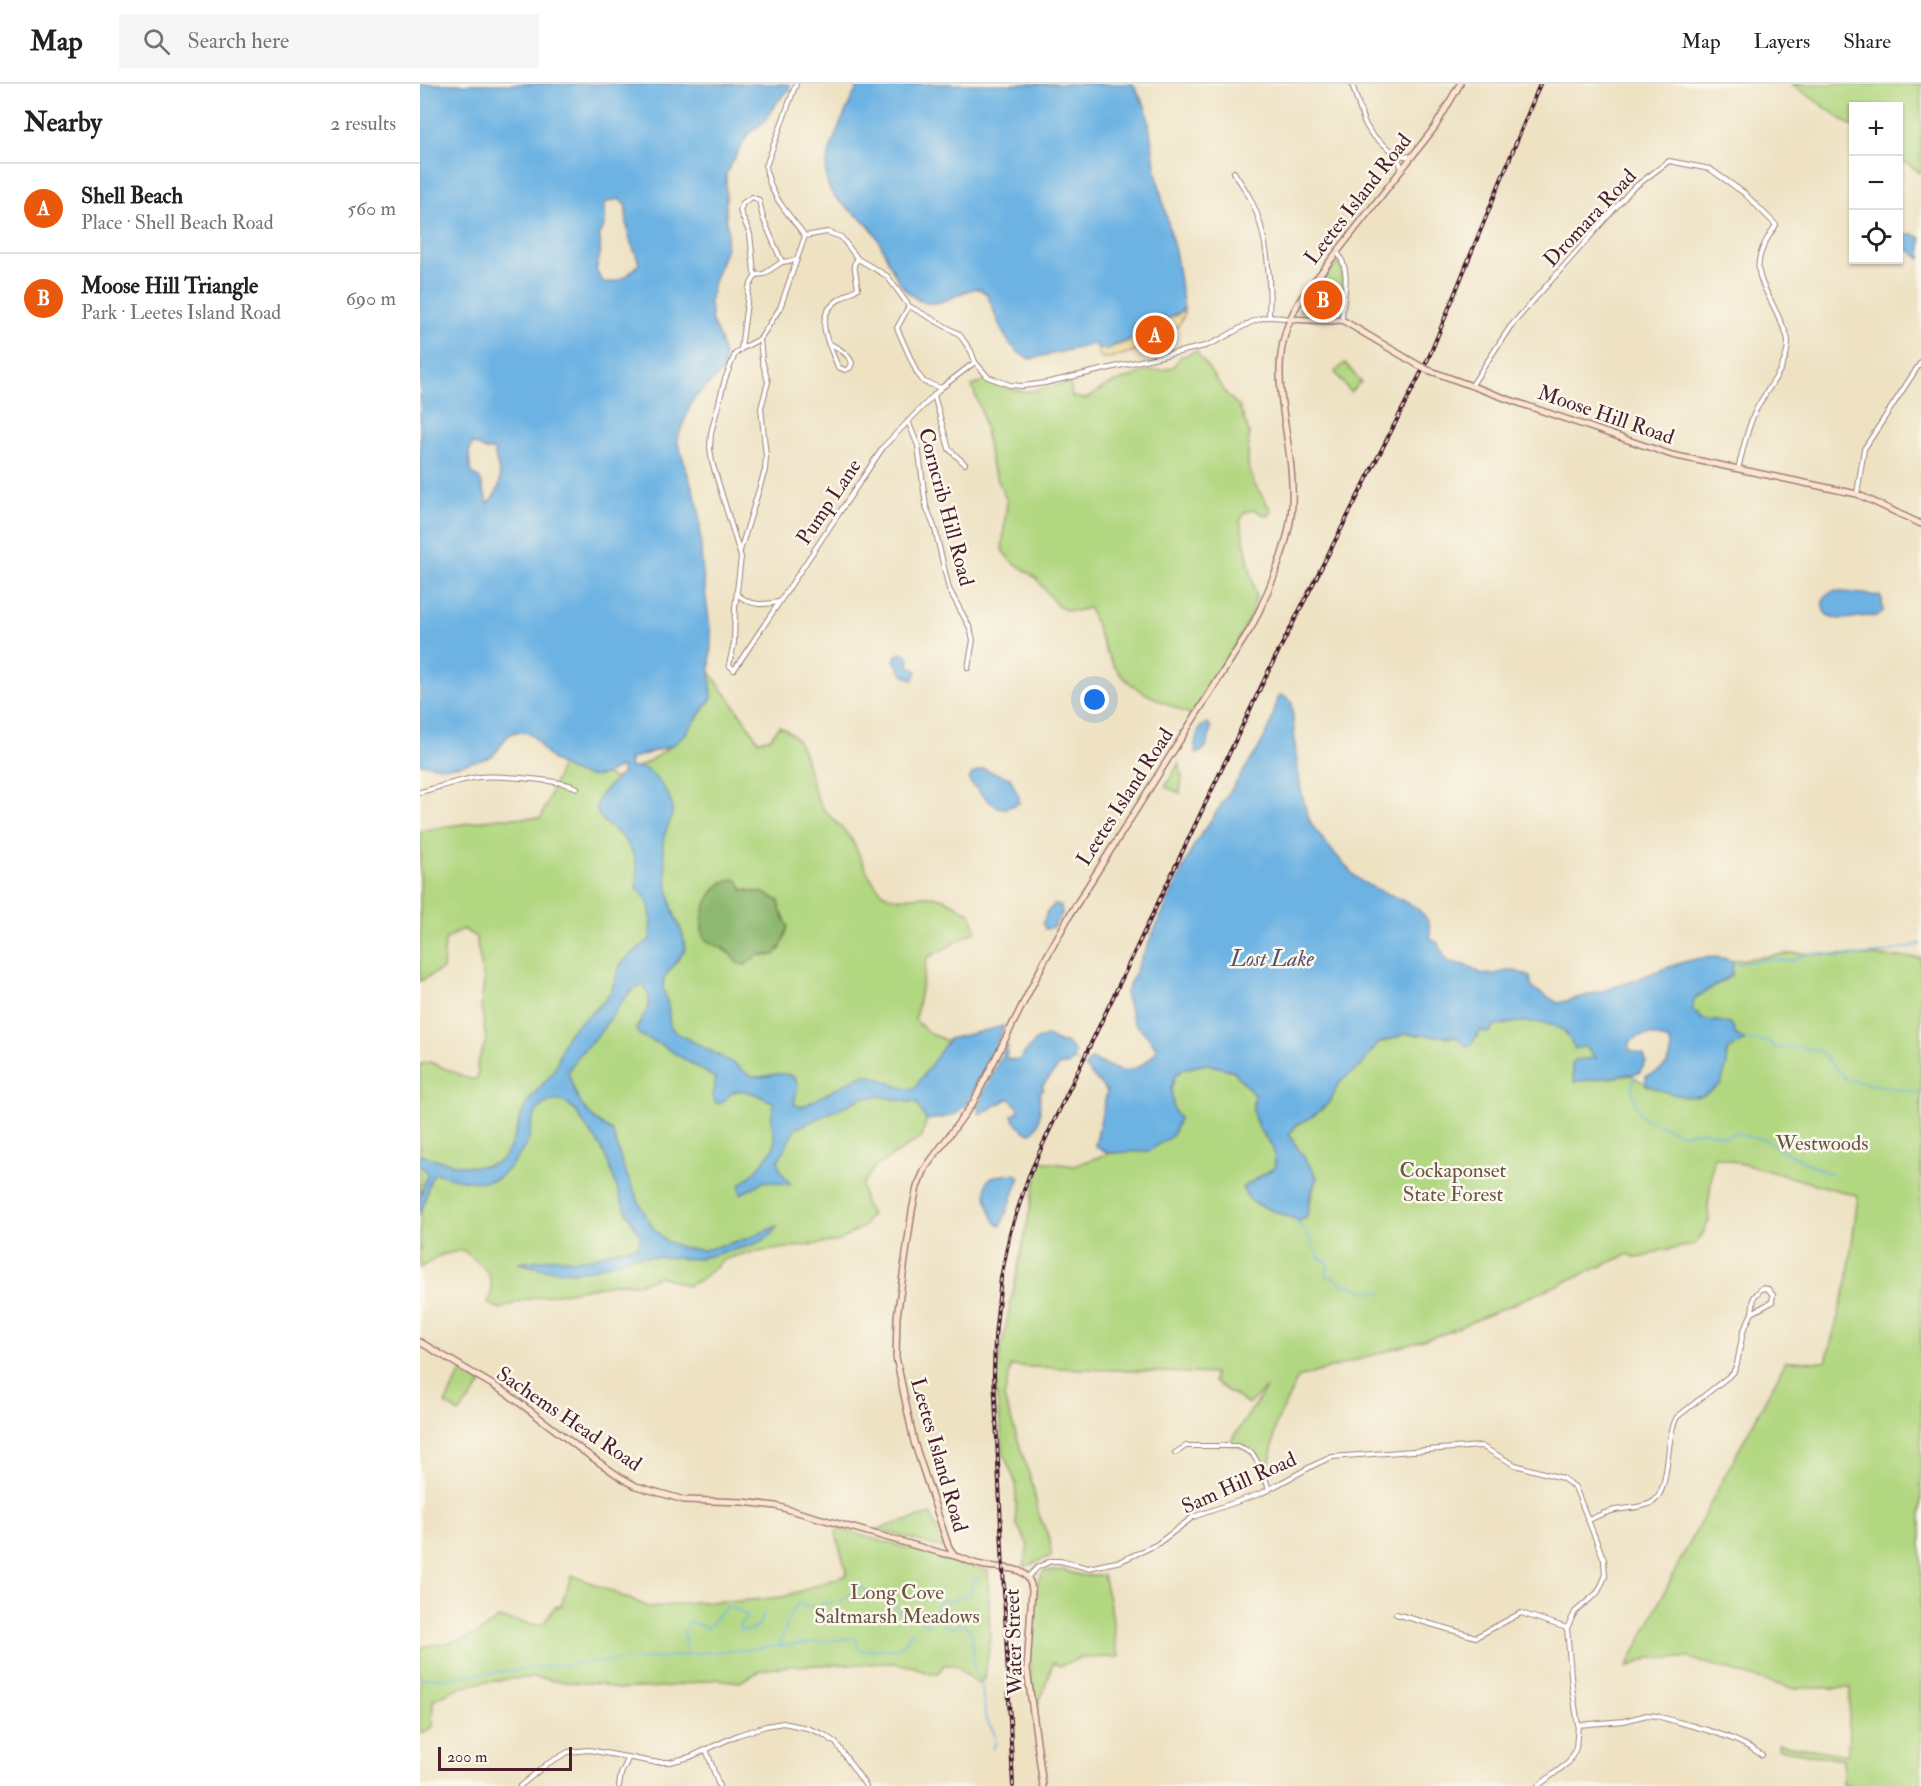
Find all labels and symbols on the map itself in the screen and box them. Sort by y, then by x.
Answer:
street label: Leetes Island Road [1298,128,1418,270]
street label: Dromara Road [1538,163,1643,273]
pin: B [1304,278,1342,322]
pin: A [1136,312,1174,358]
street label: Moose Hill Road [1534,379,1678,451]
street label: Corncrib Hill Road [912,425,980,590]
street label: Pump Lane [790,454,868,550]
your location [1080,685,1109,714]
street label: Leetes Island Road [1070,722,1180,871]
water label: Lost Lake [1229,945,1315,973]
park label: Westwoods [1775,1130,1868,1157]
park label: Cockaponset State Forest [1400,1157,1507,1208]
street label: Sachems Head Road [491,1360,647,1478]
street label: Leetes Island Road [904,1375,974,1536]
street label: Sam Hill Road [1177,1445,1301,1520]
park label: Long Cove Saltmarsh Meadows [814,1579,980,1630]
street label: Water Street [999,1588,1029,1697]
scale bar [438,1744,572,1772]

